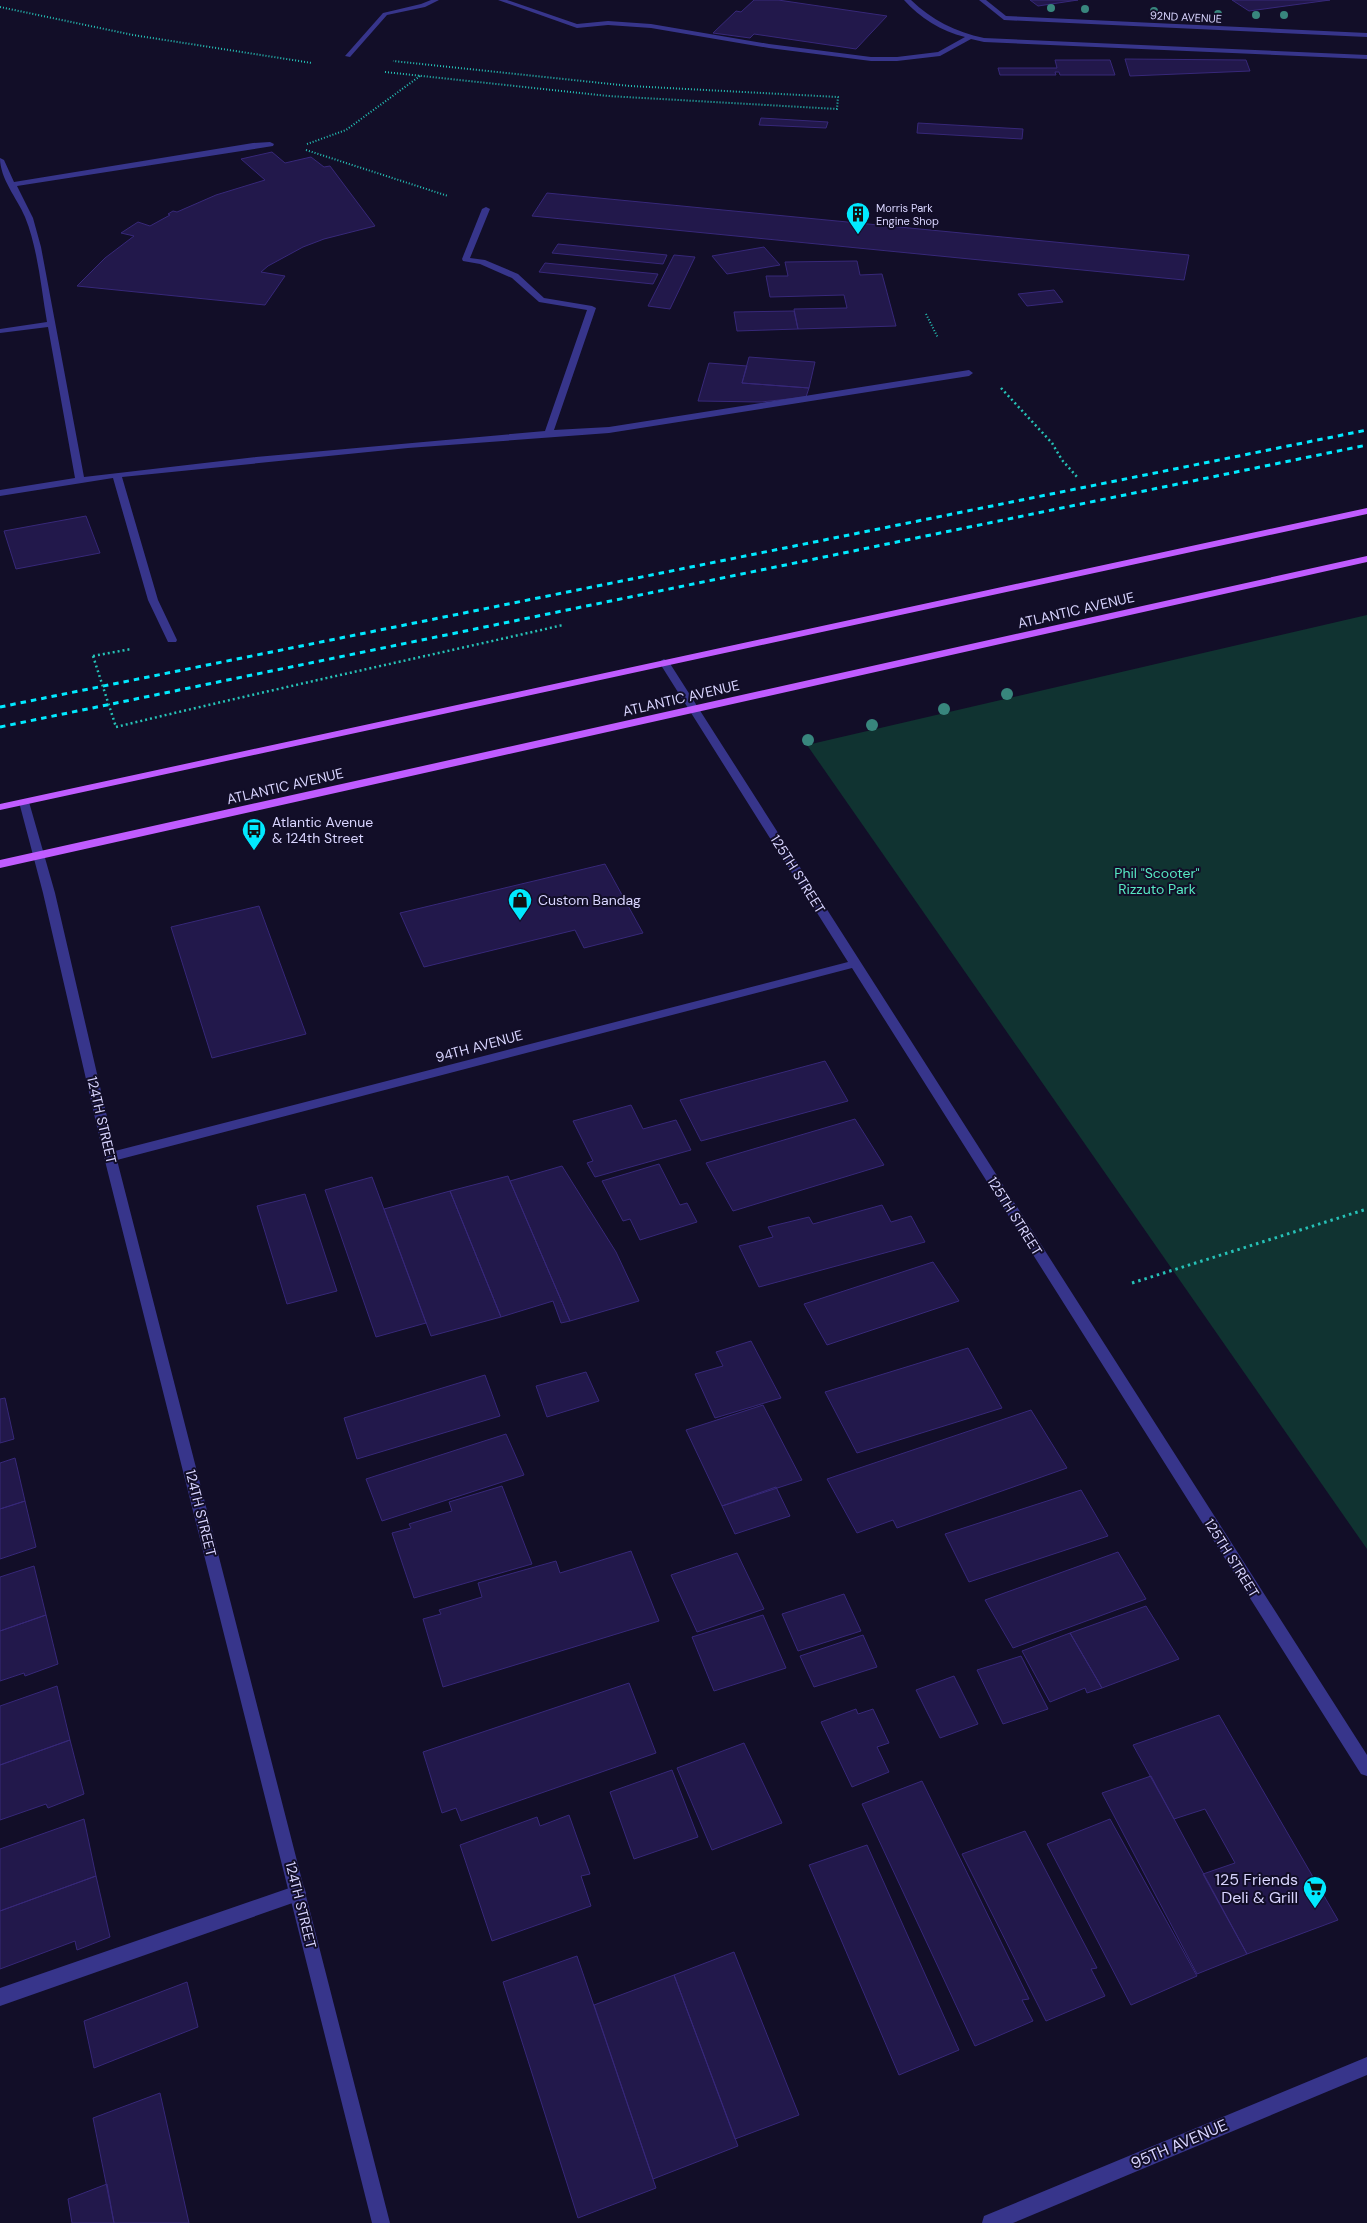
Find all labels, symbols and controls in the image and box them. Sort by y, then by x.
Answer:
street label: 92ND AVENUE [1150,8,1222,26]
building icon: Morris Park Engine Shop [845,201,871,235]
place label: Morris Park Engine Shop [876,201,939,228]
street label: ATLANTIC AVENUE [1016,588,1136,632]
street label: ATLANTIC AVENUE [621,676,741,720]
street label: ATLANTIC AVENUE [225,764,345,808]
place label: Atlantic Avenue & 124th Street [272,813,373,847]
bus stop icon: Atlantic Avenue & 124th Street [241,817,267,851]
street label: 125TH STREET [767,831,829,917]
park label: Phil "Scooter" Rizzuto Park [1114,864,1200,898]
shop icon: Custom Bandag [507,887,533,921]
place label: Custom Bandag [538,891,641,909]
street label: 94TH AVENUE [433,1026,525,1066]
street label: 124TH STREET [83,1075,121,1166]
street label: 125TH STREET [984,1173,1046,1259]
street label: 124TH STREET [182,1468,221,1558]
street label: 125TH STREET [1201,1515,1263,1601]
street label: 124TH STREET [282,1860,321,1950]
place label: 125 Friends Deli & Grill [1215,1869,1298,1908]
supermarket icon: 125 Friends Deli & Grill [1302,1875,1328,1909]
street label: 95TH AVENUE [1127,2114,1231,2174]

